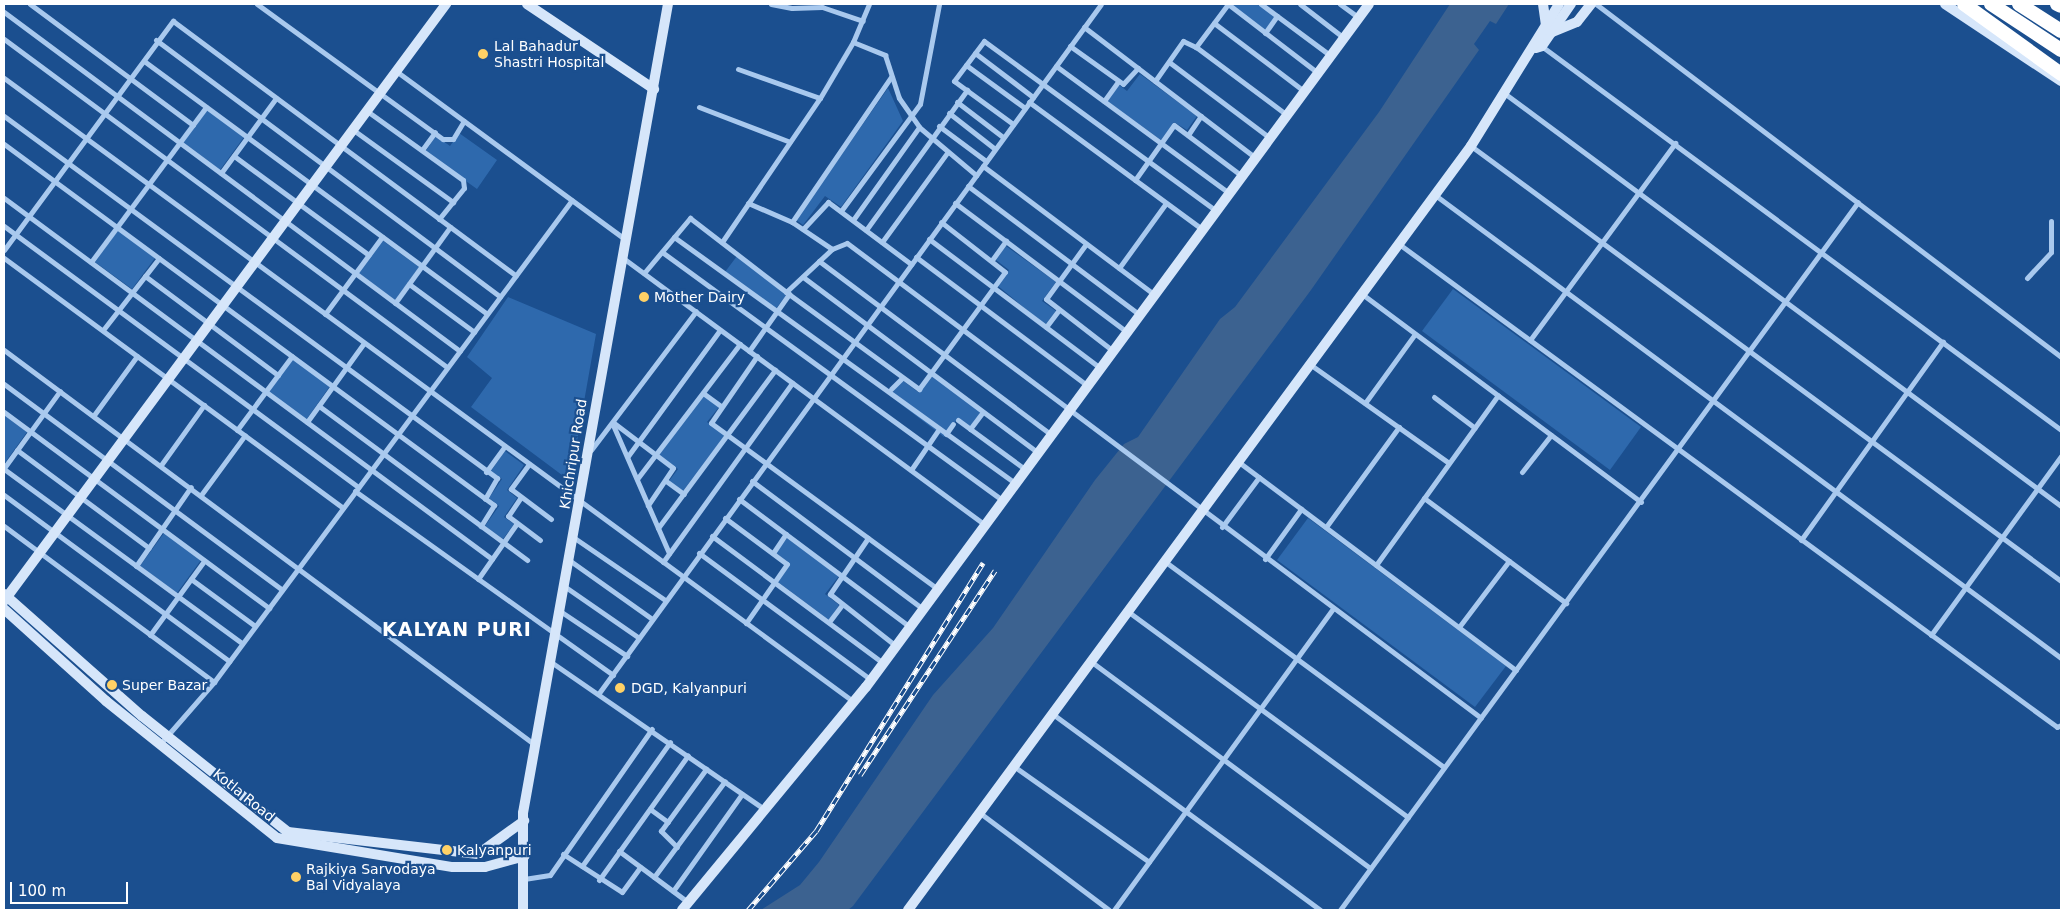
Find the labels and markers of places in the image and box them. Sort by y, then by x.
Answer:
place label: Lal Bahadur Shastri Hospital [494,38,604,70]
marker: Lal Bahadur Shastri Hospital [476,47,490,61]
place label: Mother Dairy [654,289,745,305]
marker: Mother Dairy [638,291,650,303]
place label: Super Bazar [122,677,207,693]
marker: Super Bazar [106,679,118,691]
place label: DGD, Kalyanpuri [631,680,747,696]
marker: DGD, Kalyanpuri [613,681,627,695]
place label: Kalyanpuri [457,842,532,858]
marker: Kalyanpuri [441,844,453,856]
place label: Rajkiya Sarvodaya Bal Vidyalaya [306,861,436,894]
marker: Rajkiya Sarvodaya Bal Vidyalaya [290,871,302,883]

